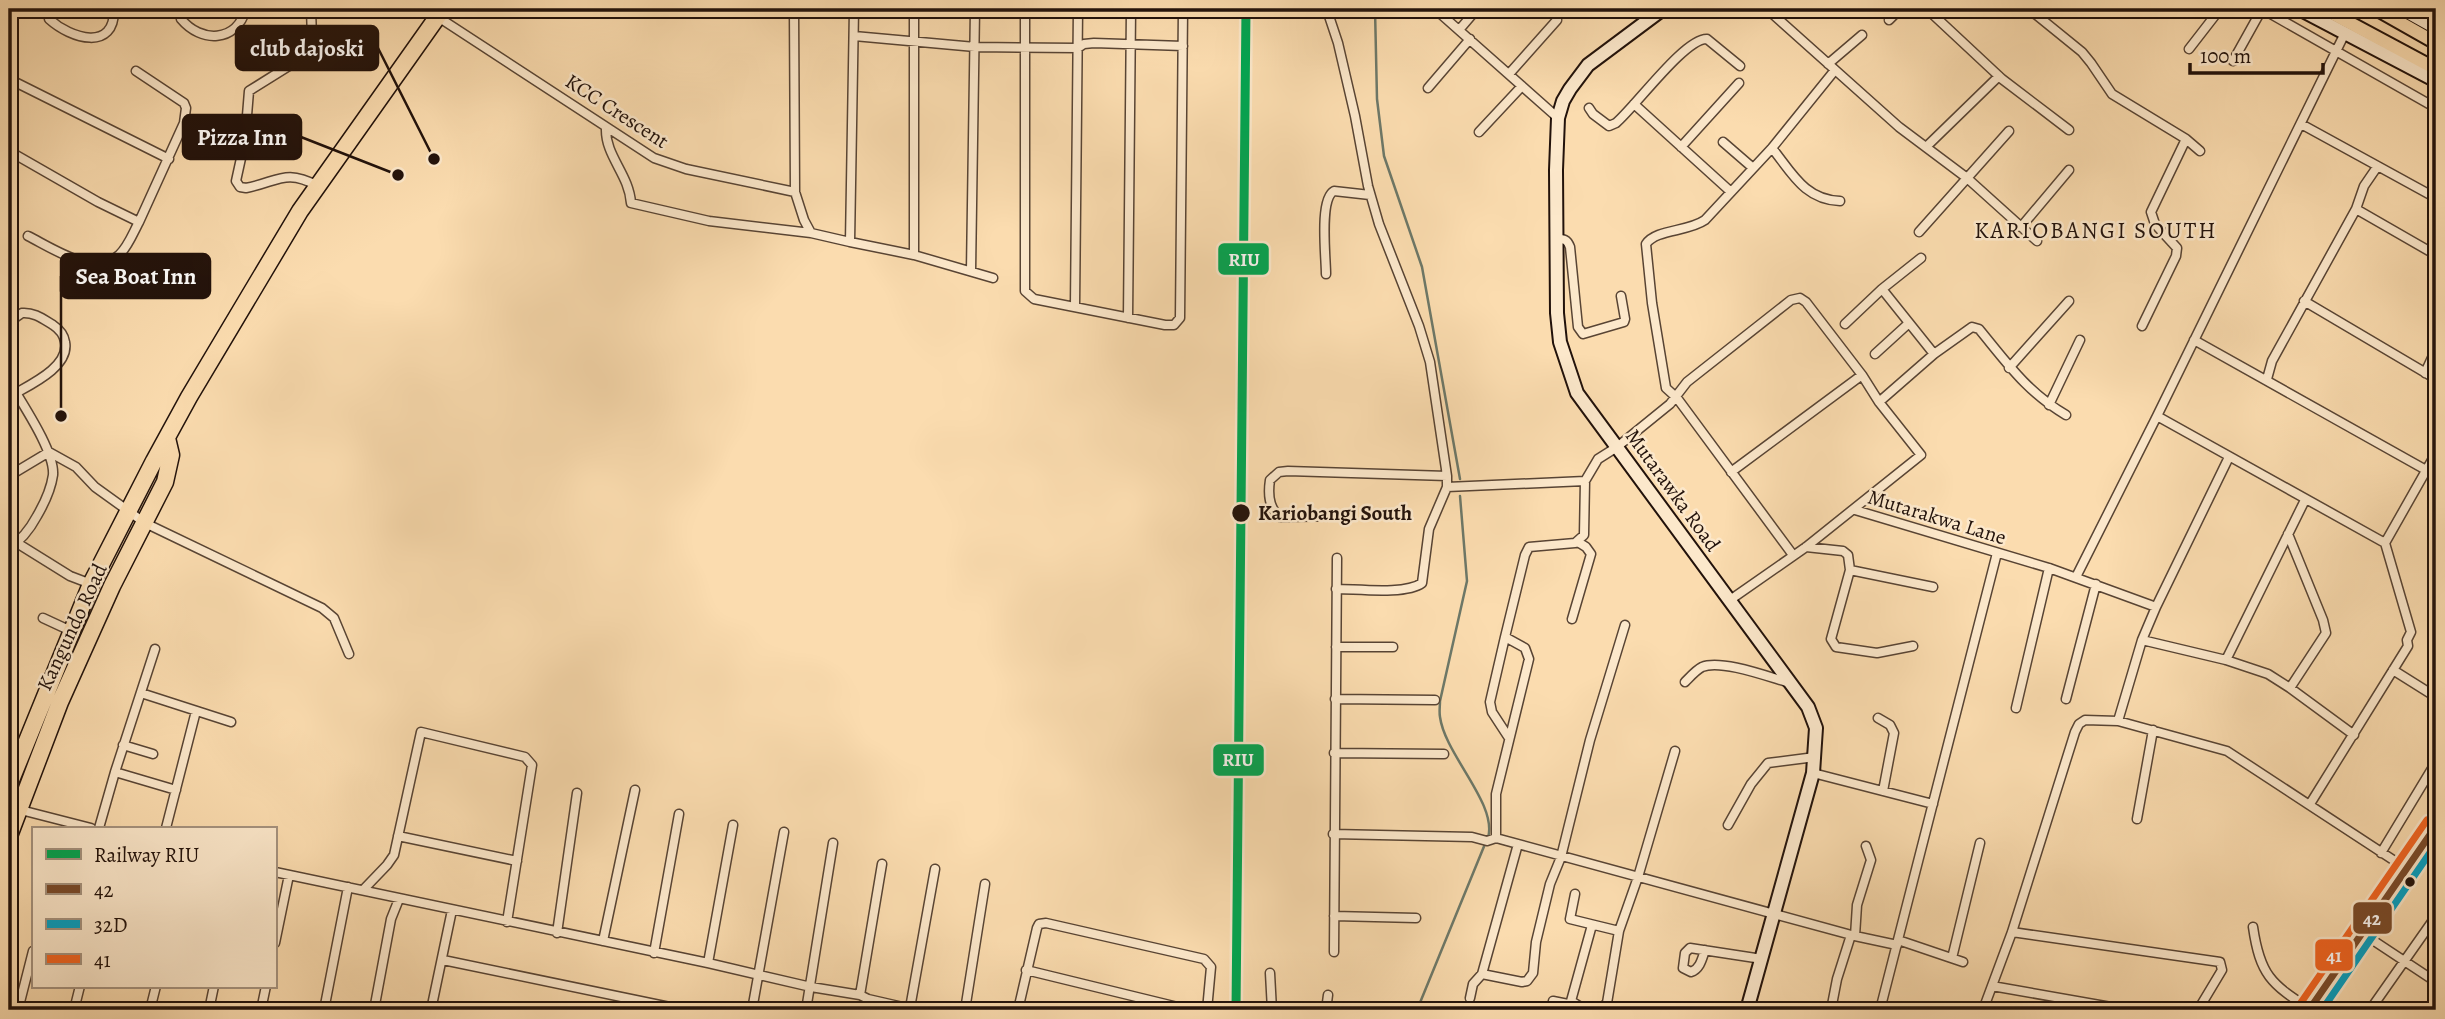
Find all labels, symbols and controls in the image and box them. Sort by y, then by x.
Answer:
callout: club dajoski [236,26,378,70]
scale bar [2190,32,2322,76]
text: club dajoski [250,33,364,64]
text: 100 m [2200,42,2251,70]
street label: KCC Crescent [560,67,674,155]
callout: Pizza Inn [183,115,301,159]
text: Pizza Inn [197,122,287,153]
district label: KARIOBANGI SOUTH [1974,215,2218,246]
line badge: RIU [1217,242,1270,276]
text: RIU [1228,247,1260,273]
callout: Sea Boat Inn [61,254,210,298]
text: Sea Boat Inn [76,261,196,292]
street label: Mutarawka Road [1619,423,1727,558]
street label: Mutarakwa Lane [1864,483,2010,551]
place label: Kariobangi South [1258,499,1412,527]
marker: Kariobangi South [1230,502,1252,524]
street label: Kangundo Road [30,558,114,695]
line badge: RIU [1212,743,1265,777]
text: RIU [1222,747,1254,773]
legend [32,827,276,988]
text: Railway RIU [94,841,199,869]
unlabelled marker [2403,875,2417,889]
text: 42 [94,876,114,904]
line badge: 42 [2352,901,2393,935]
text: 42 [2363,906,2381,932]
text: 32D [94,911,127,939]
line badge: 41 [2314,938,2354,972]
text: 41 [2326,943,2342,969]
text: 41 [94,946,111,974]

